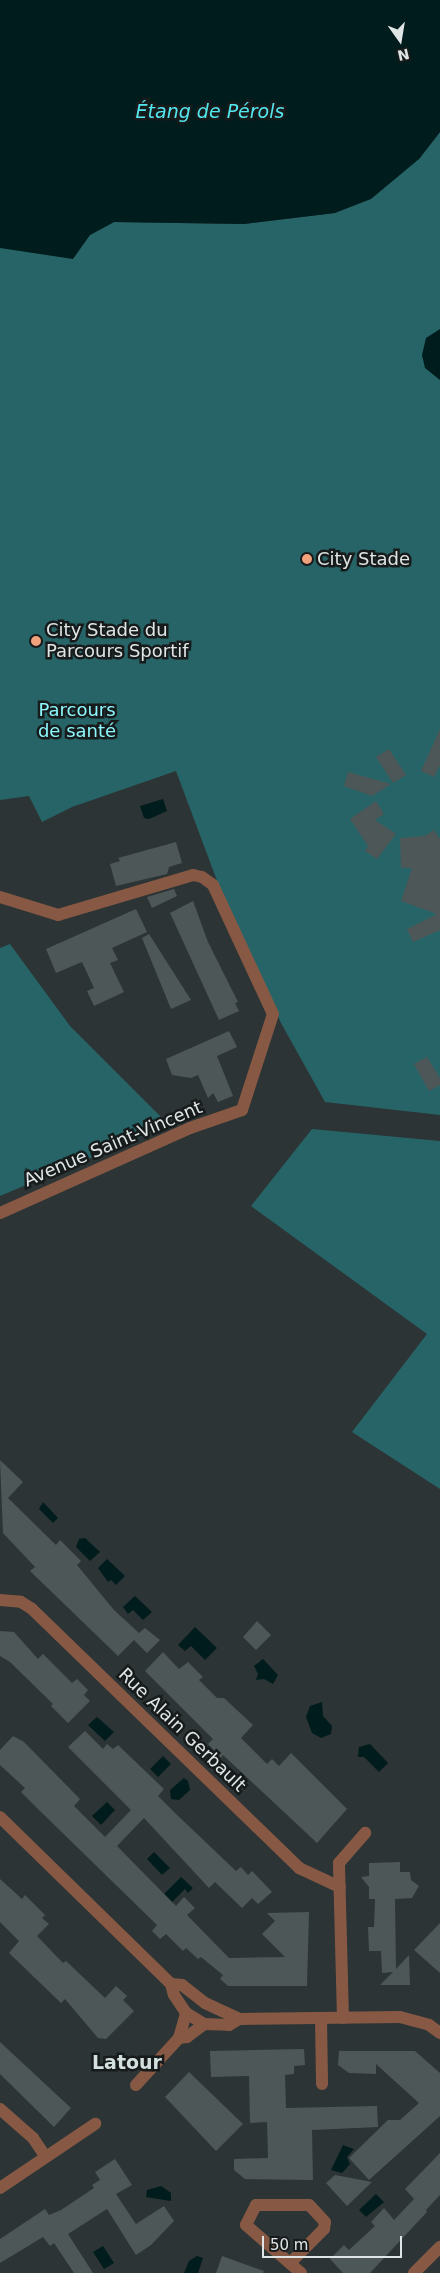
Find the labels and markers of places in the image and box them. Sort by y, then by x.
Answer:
place label: City Stade [317,548,410,570]
marker: City Stade [301,553,313,565]
place label: City Stade du Parcours Sportif [46,620,189,662]
marker: City Stade du Parcours Sportif [30,635,42,647]

